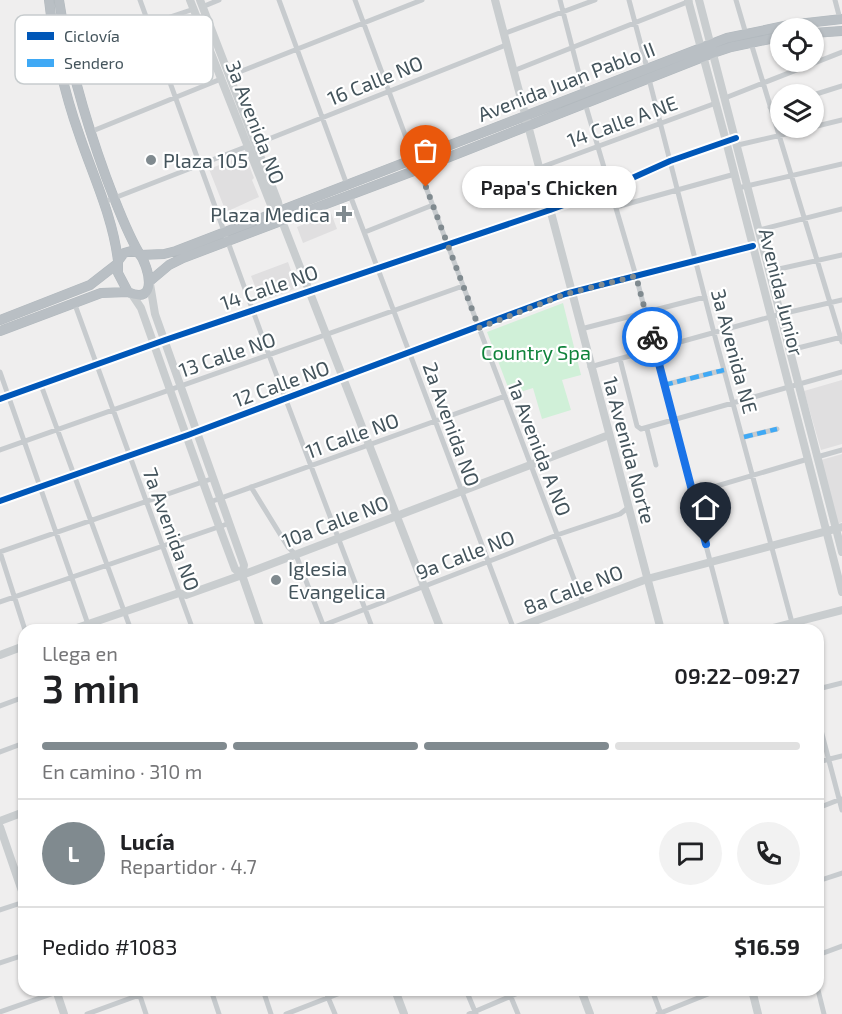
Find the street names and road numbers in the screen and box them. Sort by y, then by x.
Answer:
street label: Avenida Juan Pablo II [474,36,658,126]
street label: 16 Calle NO [324,50,426,110]
street label: 3a Avenida NO [221,57,291,187]
street label: 14 Calle A NE [564,90,680,152]
street label: Avenida Junior [755,226,809,358]
street label: 14 Calle NO [217,259,321,315]
street label: 3a Avenida NE [707,286,763,416]
street label: 13 Calle NO [176,326,278,382]
street label: 12 Calle NO [230,355,332,411]
street label: 2a Avenida NO [418,359,486,489]
street label: 1a Avenida Norte [599,374,661,526]
street label: 1a Avenida A NO [503,377,577,519]
street label: 11 Calle NO [302,407,402,463]
street label: 7a Avenida NO [139,464,205,594]
street label: 10a Calle NO [278,490,392,552]
street label: 9a Calle NO [412,524,518,584]
street label: 8a Calle NO [520,559,626,619]

